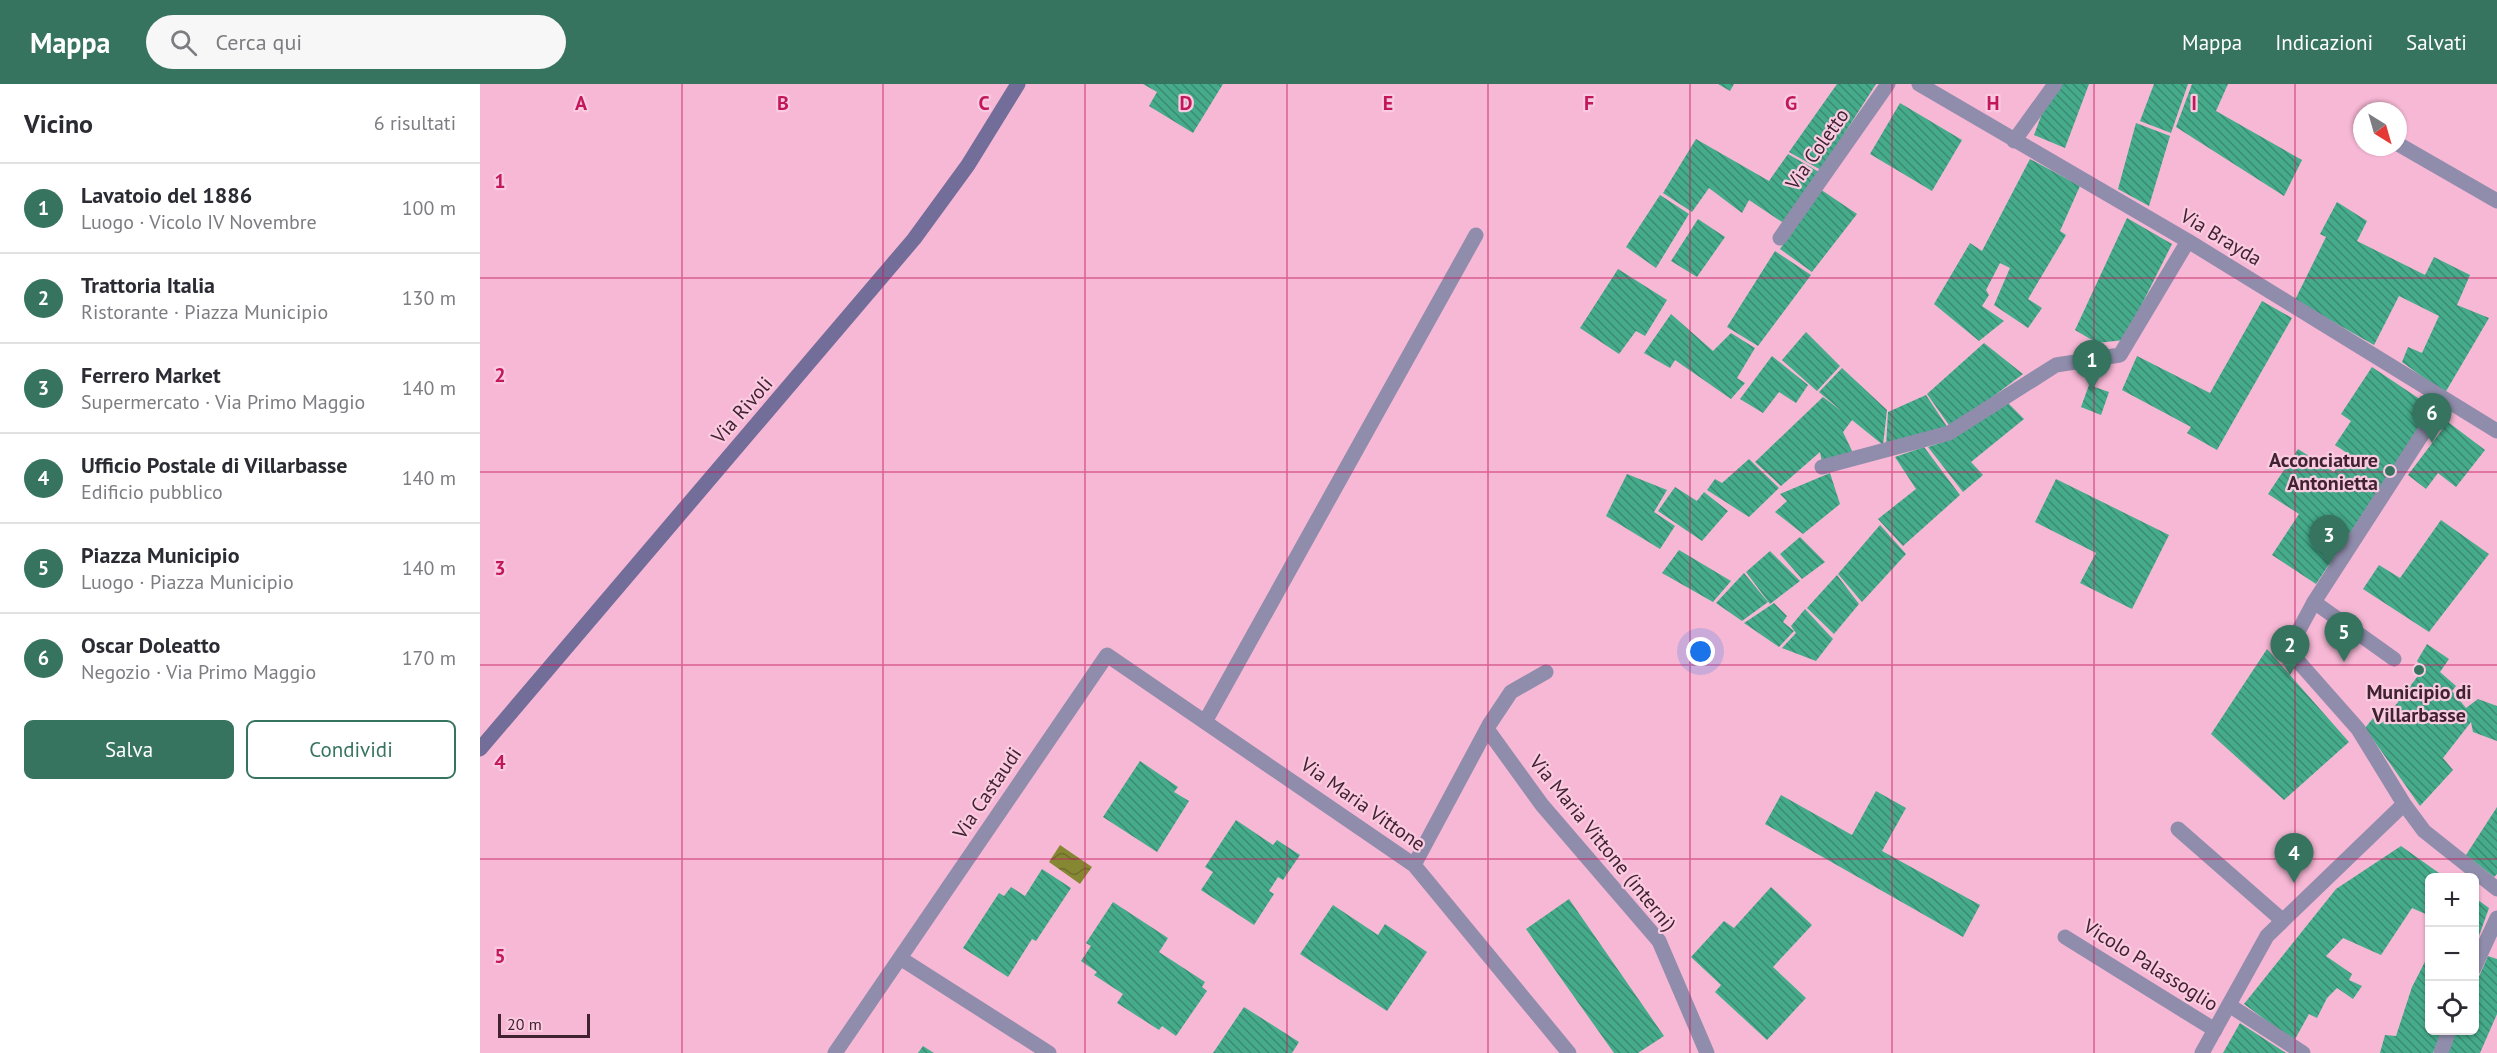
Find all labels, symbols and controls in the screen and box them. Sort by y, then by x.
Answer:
search box [146,15,566,69]
text: Mappa [30,24,110,61]
icon: search [167,26,200,59]
text: Cerca qui [215,28,302,56]
text: Mappa [2182,29,2242,56]
text: Indicazioni [2275,29,2373,56]
text: Salvati [2406,29,2467,56]
text: A [575,90,588,116]
text: B [777,90,789,116]
text: C [978,90,990,116]
text: D [1180,90,1193,116]
text: E [1383,90,1393,116]
text: F [1584,90,1594,116]
text: G [1785,90,1797,116]
text: H [1986,90,2000,116]
text: I [2191,90,2197,116]
north arrow [2353,102,2407,156]
street label: Via Coletto [1779,103,1854,196]
text: Vicino [24,107,93,140]
text: 6 risultati [374,110,456,136]
text: 1 [494,168,506,194]
text: Lavatoio del 1886 [81,181,252,209]
text: 1 [38,195,49,221]
text: 100 m [402,195,456,221]
street label: Via Brayda [2175,202,2266,271]
text: Luogo · Vicolo IV Novembre [81,209,317,235]
text: Trattoria Italia [81,271,215,299]
text: 2 [38,285,49,311]
text: 130 m [402,285,456,311]
text: Ristorante · Piazza Municipio [81,299,328,325]
pin: 1 [2072,340,2112,390]
text: Ferrero Market [81,361,221,389]
text: 2 [494,362,506,388]
street label: Via Rivoli [705,371,778,450]
text: 3 [38,375,49,401]
text: 140 m [402,375,456,401]
text: Supermercato · Via Primo Maggio [81,389,365,415]
pin: 6 [2412,394,2452,443]
place label: Acconciature Antonietta [2269,447,2378,496]
text: Ufficio Postale di Villarbasse [81,451,347,479]
marker: Acconciature Antonietta [2383,464,2397,478]
text: 4 [38,465,49,491]
text: 140 m [402,465,456,491]
text: Edificio pubblico [81,479,223,505]
pin: 3 [2310,516,2348,565]
text: Piazza Municipio [81,541,239,569]
text: 5 [38,555,49,581]
text: 140 m [402,555,456,581]
text: 3 [494,555,506,581]
text: Luogo · Piazza Municipio [81,569,294,595]
pin: 5 [2324,612,2364,662]
pin: 2 [2270,626,2310,675]
text: Oscar Doleatto [81,631,220,659]
your location [1686,637,1715,666]
text: 6 [38,645,49,671]
text: 170 m [402,645,456,671]
text: Negozio · Via Primo Maggio [81,659,316,685]
marker: Municipio di Villarbasse [2412,663,2426,677]
place label: Municipio di Villarbasse [2366,679,2472,728]
button: Salva [24,720,234,779]
button: Condividi [246,720,456,779]
street label: Via Castaudi [946,742,1027,845]
text: 4 [494,749,506,775]
street label: Via Maria Vittone (interni) [1523,749,1682,936]
street label: Via Maria Vittone [1295,751,1430,857]
pin: 4 [2274,834,2314,883]
map controls [2425,873,2479,1035]
button: + [2425,873,2479,927]
street label: Vicolo Palassoglio [2078,913,2223,1017]
button: − [2425,927,2479,981]
text: 5 [494,943,506,969]
button: locate [2425,981,2479,1035]
scale bar [498,1011,590,1038]
text: 20 m [507,1014,542,1034]

